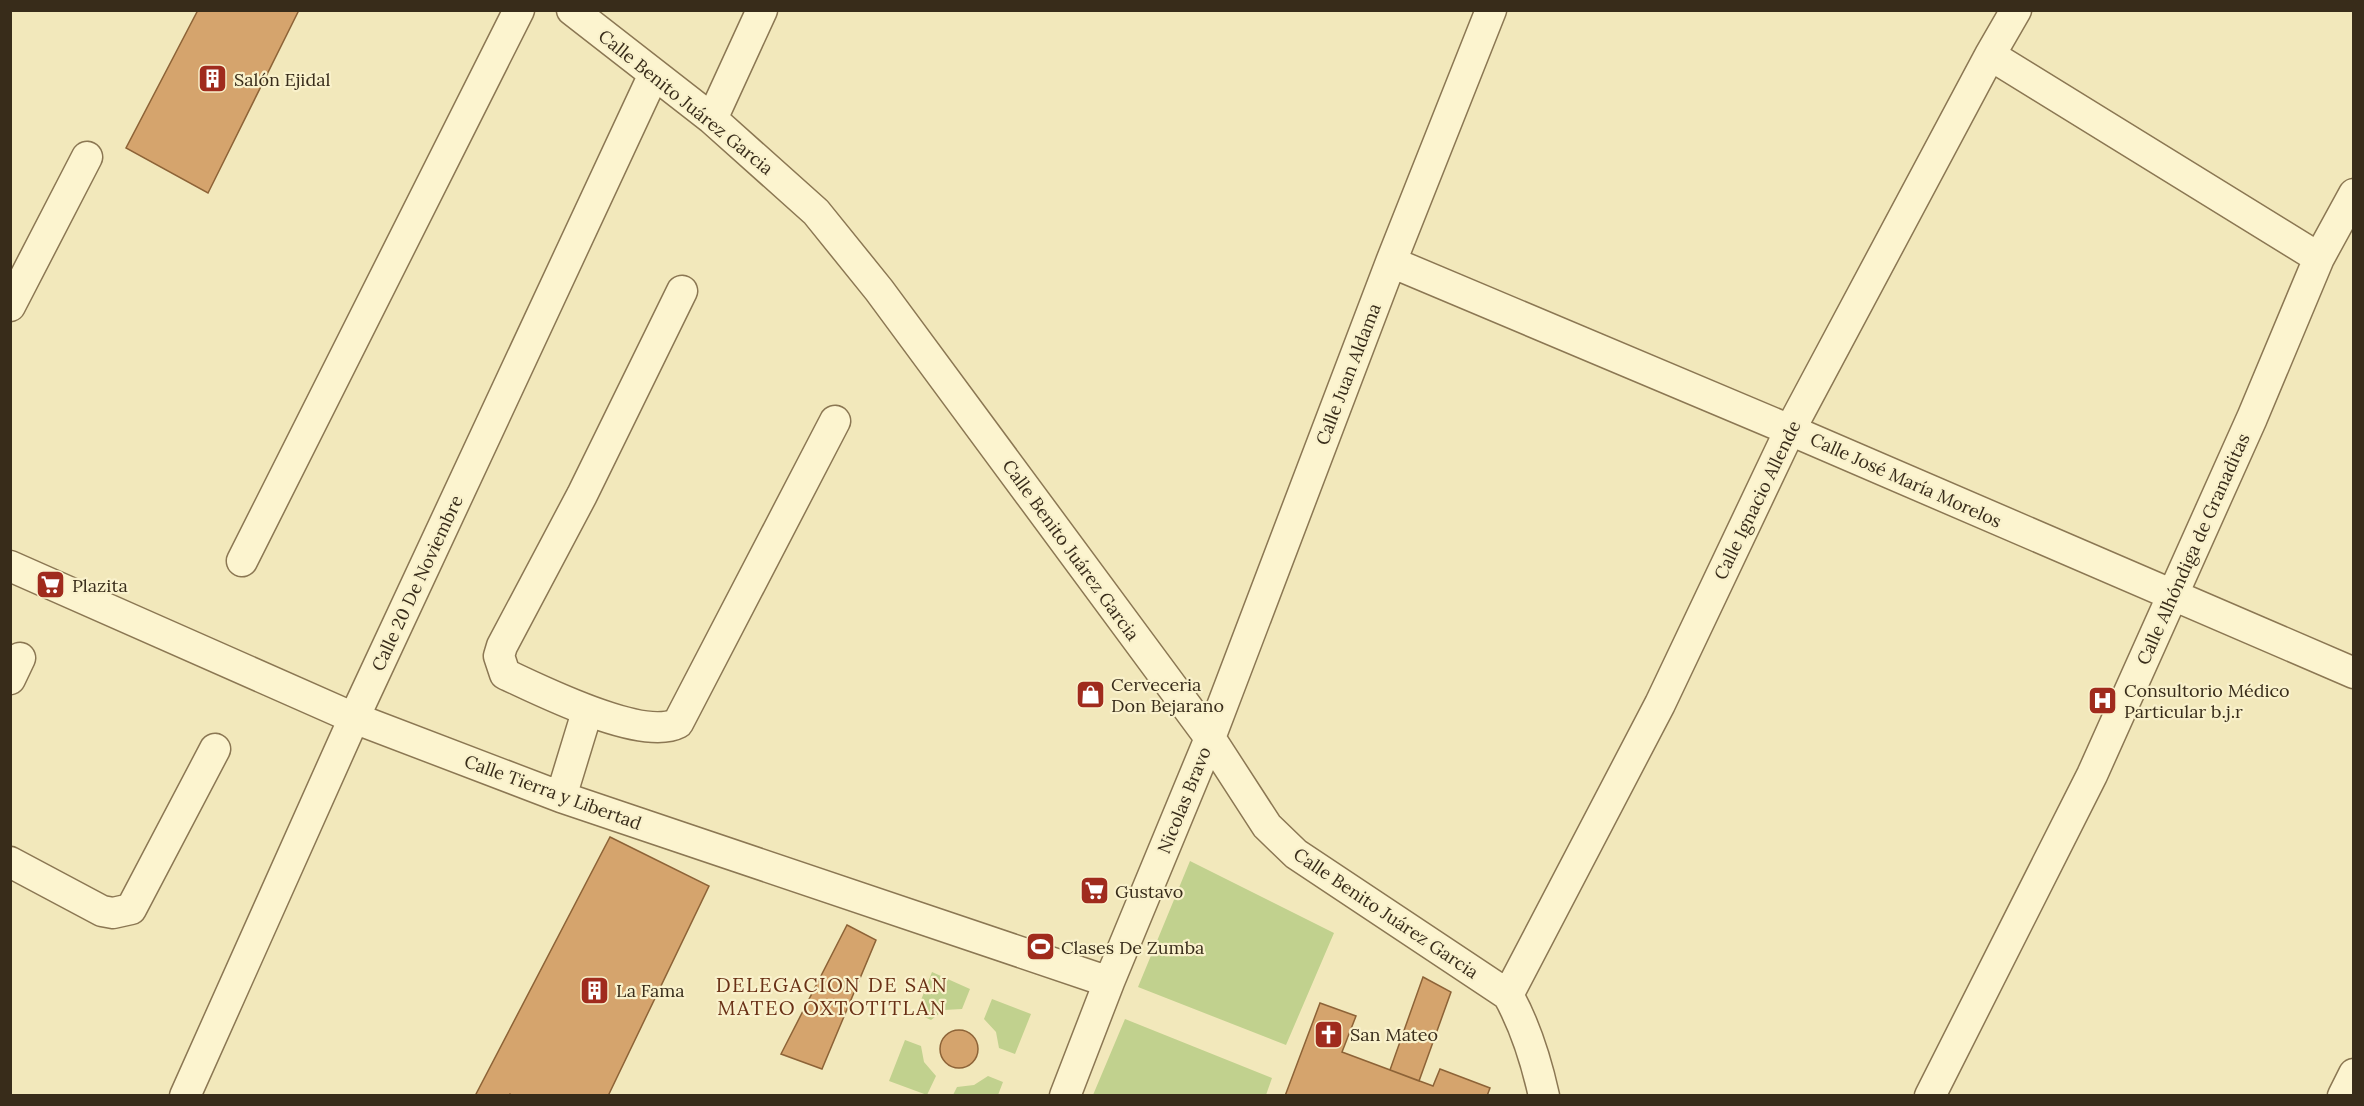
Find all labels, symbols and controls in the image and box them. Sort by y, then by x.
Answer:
street label: Calle Benito Juárez Garcia [594,24,778,180]
building icon: Salón Ejidal [197,63,229,95]
place label: Salón Ejidal [234,68,330,91]
street label: Calle Juan Aldama [1310,300,1386,448]
street label: Calle Ignacio Allende [1708,416,1806,583]
street label: Calle José María Morelos [1807,427,2005,533]
street label: Calle Alhóndiga de Granaditas [2131,430,2255,668]
street label: Calle Benito Juárez Garcia [998,455,1144,645]
street label: Calle 20 De Noviembre [366,491,468,675]
supermarket icon: Plazita [35,569,67,601]
place label: Plazita [72,574,128,597]
place label: Cerveceria Don Bejarano [1111,673,1224,717]
shop icon: Cerveceria Don Bejarano [1074,678,1106,710]
place label: Consultorio Médico Particular b.j.r [2124,679,2290,723]
hospital icon: Consultorio Médico Particular b.j.r [2087,684,2119,716]
street label: Nicolas Bravo [1152,743,1216,857]
street label: Calle Tierra y Libertad [461,749,645,835]
street label: Calle Benito Juárez Garcia [1289,842,1483,984]
supermarket icon: Gustavo [1078,875,1110,907]
place label: Gustavo [1115,880,1183,903]
sports icon: Clases De Zumba [1024,931,1056,963]
place label: Clases De Zumba [1061,936,1204,959]
district label: DELEGACION DE SAN MATEO OXTOTITLAN [716,972,948,1020]
building icon: La Fama [579,974,611,1006]
place label: La Fama [616,979,685,1002]
church icon: San Mateo [1313,1018,1345,1050]
place label: San Mateo [1350,1023,1438,1046]

